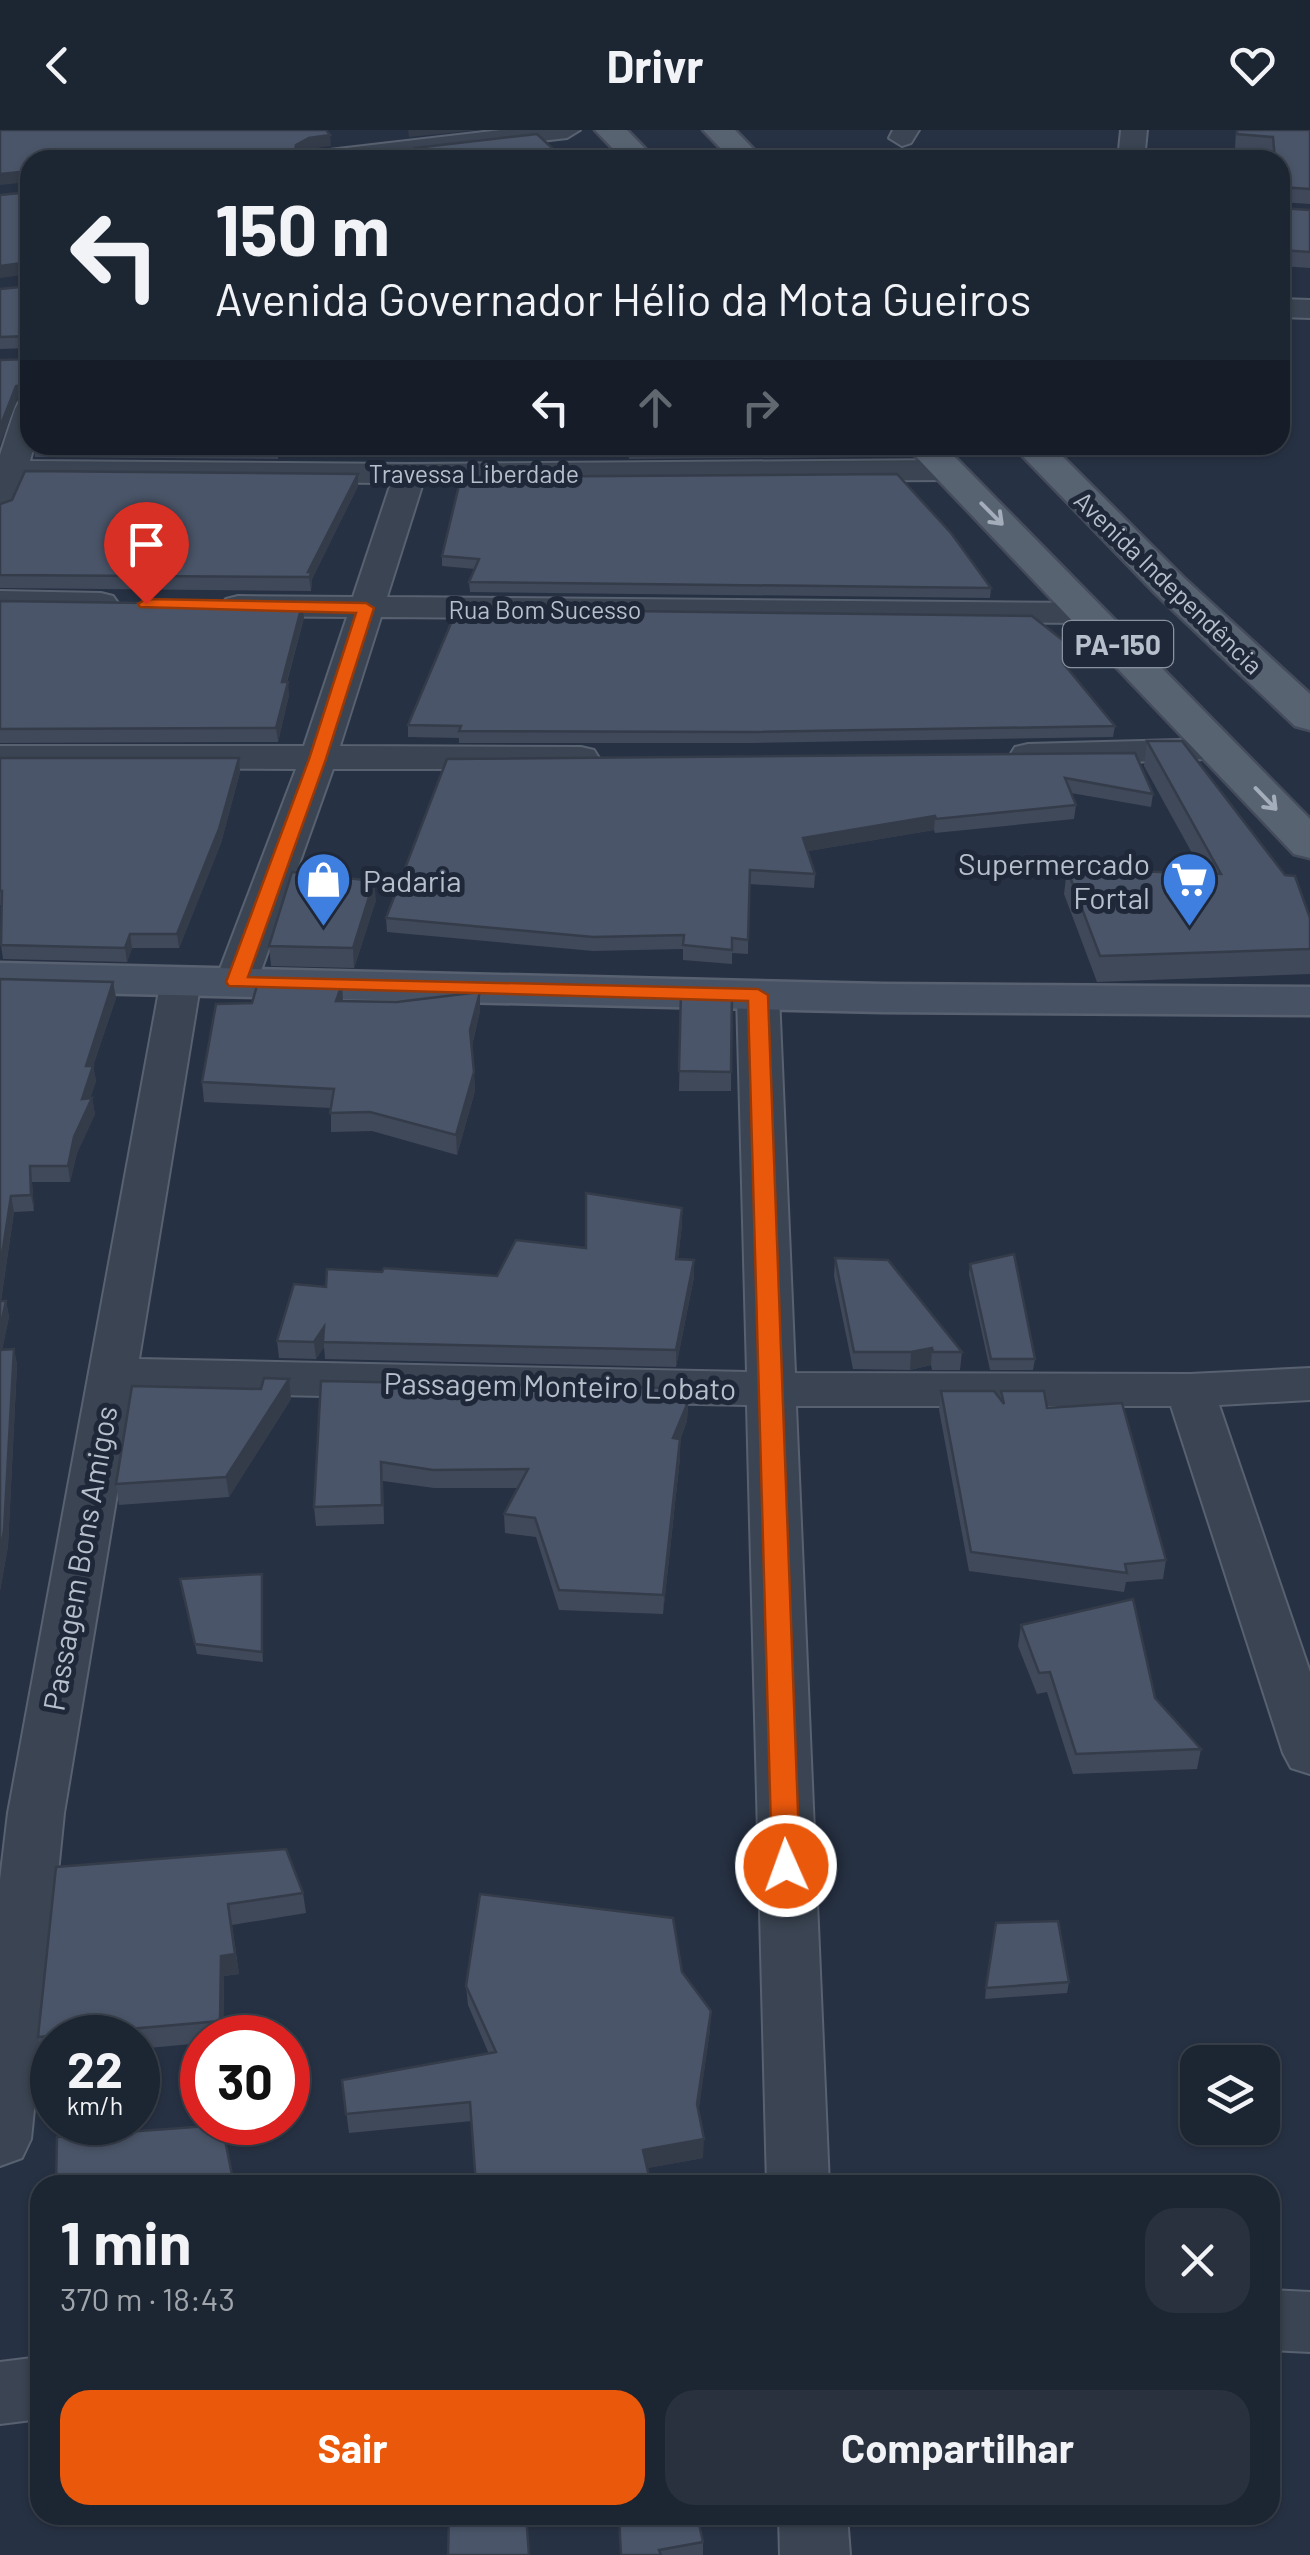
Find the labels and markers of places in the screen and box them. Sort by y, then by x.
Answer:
pin [104,502,189,605]
place label: Supermercado Fortal [958,845,1150,915]
shop icon: Padaria [294,850,354,929]
supermarket icon: Supermercado Fortal [1159,850,1219,929]
place label: Padaria [363,862,462,898]

